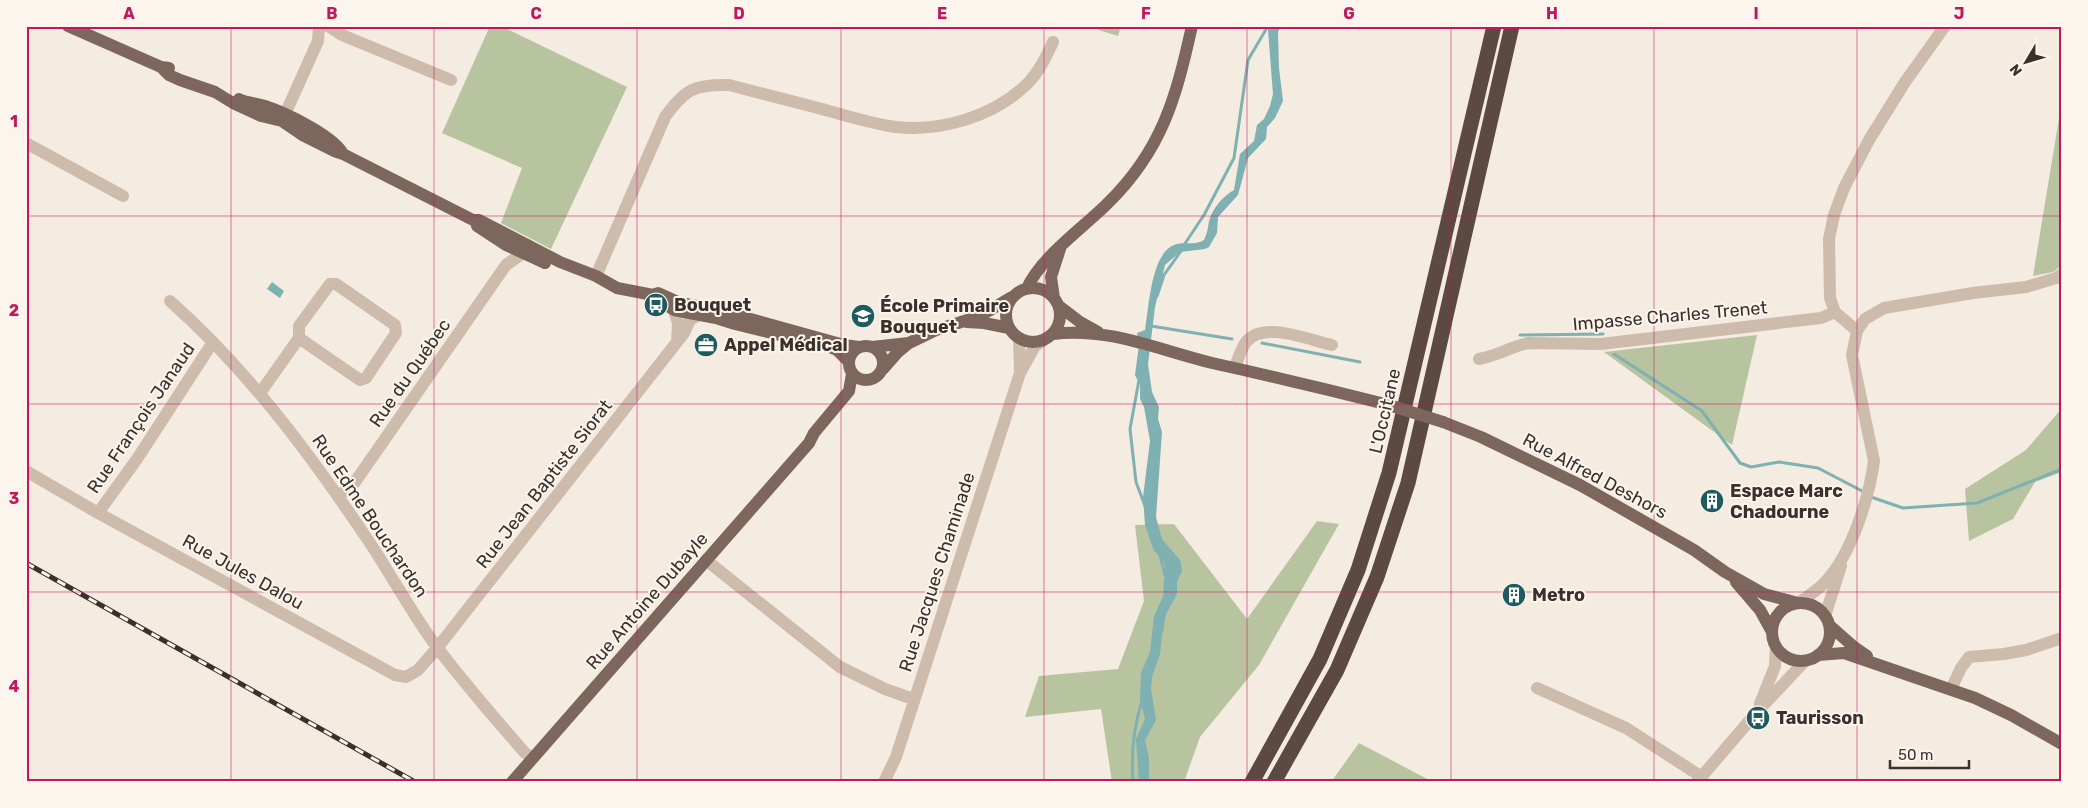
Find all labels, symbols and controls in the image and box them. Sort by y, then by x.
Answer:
text: A [123,4,135,23]
text: B [326,4,338,23]
text: C [530,4,542,23]
text: D [733,4,745,23]
text: E [937,4,947,23]
text: F [1141,4,1151,23]
text: G [1343,4,1355,23]
text: H [1546,4,1558,23]
text: I [1753,4,1759,23]
text: J [1954,4,1964,23]
north arrow [2000,38,2050,88]
text: N [2006,60,2026,79]
text: 1 [10,112,18,131]
bus stop icon: Bouquet [643,292,669,318]
place label: Bouquet [674,294,751,316]
place label: École Primaire Bouquet [880,295,1010,338]
street label: Impasse Charles Trenet [1572,297,1768,335]
text: 2 [9,301,19,320]
school or university icon: École Primaire Bouquet [850,303,876,329]
street label: Rue du Québec [365,315,455,431]
office icon: Appel Médical [693,332,719,358]
place label: Appel Médical [724,334,848,356]
street label: Rue François Janaud [82,339,200,497]
street label: L'Occitane [1365,366,1405,456]
street label: Rue Jean Baptiste Siorat [471,395,617,573]
street label: Rue Alfred Deshors [1519,429,1671,523]
street label: Rue Edme Bouchardon [307,430,433,602]
street label: Rue Jacques Chaminade [894,469,980,675]
place label: Espace Marc Chadourne [1730,480,1843,523]
building icon: Espace Marc Chadourne [1699,488,1725,514]
text: 3 [9,489,19,508]
street label: Rue Antoine Dubayle [581,528,713,674]
street label: Rue Jules Dalou [179,530,307,614]
building icon: Metro [1501,582,1527,608]
place label: Metro [1532,584,1585,606]
text: 4 [9,677,20,696]
bus stop icon: Taurisson [1745,705,1771,731]
place label: Taurisson [1776,707,1864,729]
scale bar [1890,738,1969,770]
text: 50 m [1898,746,1933,764]

